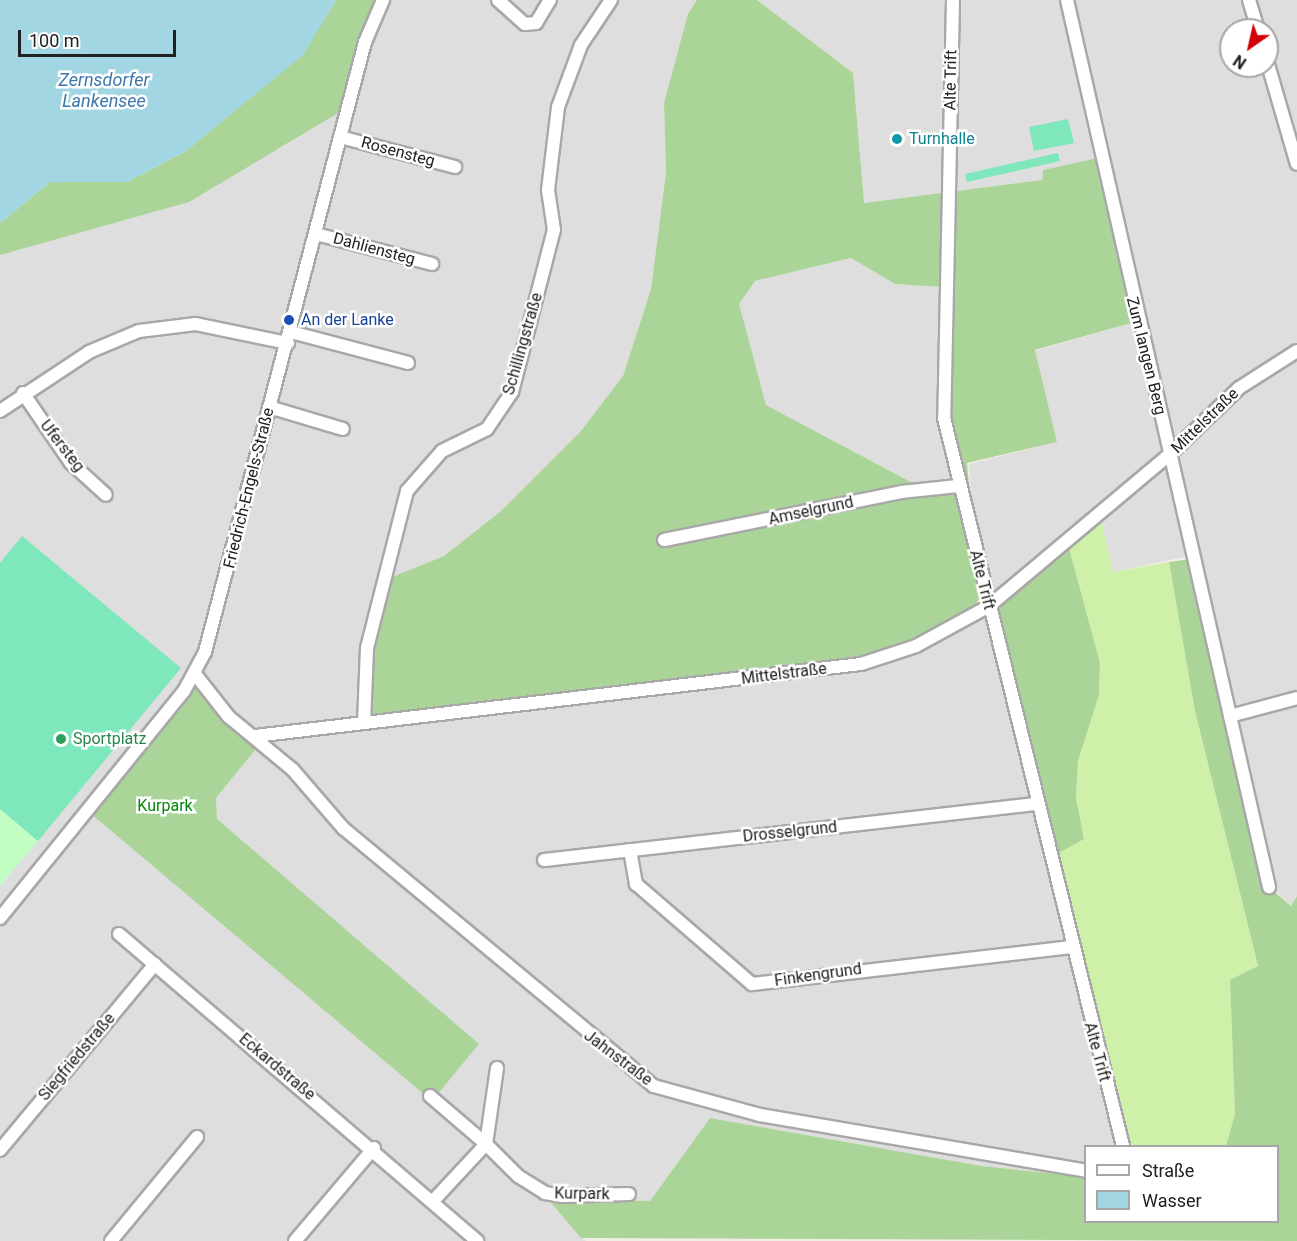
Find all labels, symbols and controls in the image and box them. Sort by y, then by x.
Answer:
scale bar [21,18,178,56]
north arrow [1219,18,1279,78]
text: 100 m [29,30,80,51]
street label: Alte Trift [941,49,961,111]
text: N [1230,51,1250,73]
water label: Zernsdorfer Lankensee [59,70,149,112]
place label: Turnhalle [909,129,975,149]
marker: Turnhalle [890,132,904,146]
street label: Rosensteg [359,133,437,171]
street label: Dahliensteg [331,229,417,269]
street label: Schillingstraße [499,291,547,397]
street label: Zum langen Berg [1122,295,1170,417]
place label: An der Lanke [301,310,394,330]
marker: An der Lanke [282,313,296,327]
street label: Mittelstraße [1167,384,1243,458]
street label: Friedrich-Engels-Straße [220,406,278,570]
street label: Ufersteg [36,416,88,476]
street label: Amselgrund [767,493,855,529]
street label: Alte Trift [965,548,999,612]
street label: Mittelstraße [740,659,828,689]
place label: Sportplatz [73,729,146,749]
marker: Sportplatz [54,732,68,746]
park label: Kurpark [137,796,193,816]
street label: Drosselgrund [742,817,838,847]
street label: Finkengrund [773,959,863,991]
street label: Siegfriedstraße [35,1009,119,1105]
street label: Alte Trift [1080,1020,1114,1084]
street label: Jahnstraße [580,1026,656,1090]
street label: Eckardstraße [235,1030,319,1104]
legend [1084,1145,1279,1223]
text: Straße [1142,1160,1194,1181]
street label: Kurpark [554,1184,610,1204]
text: Wasser [1142,1190,1202,1211]

